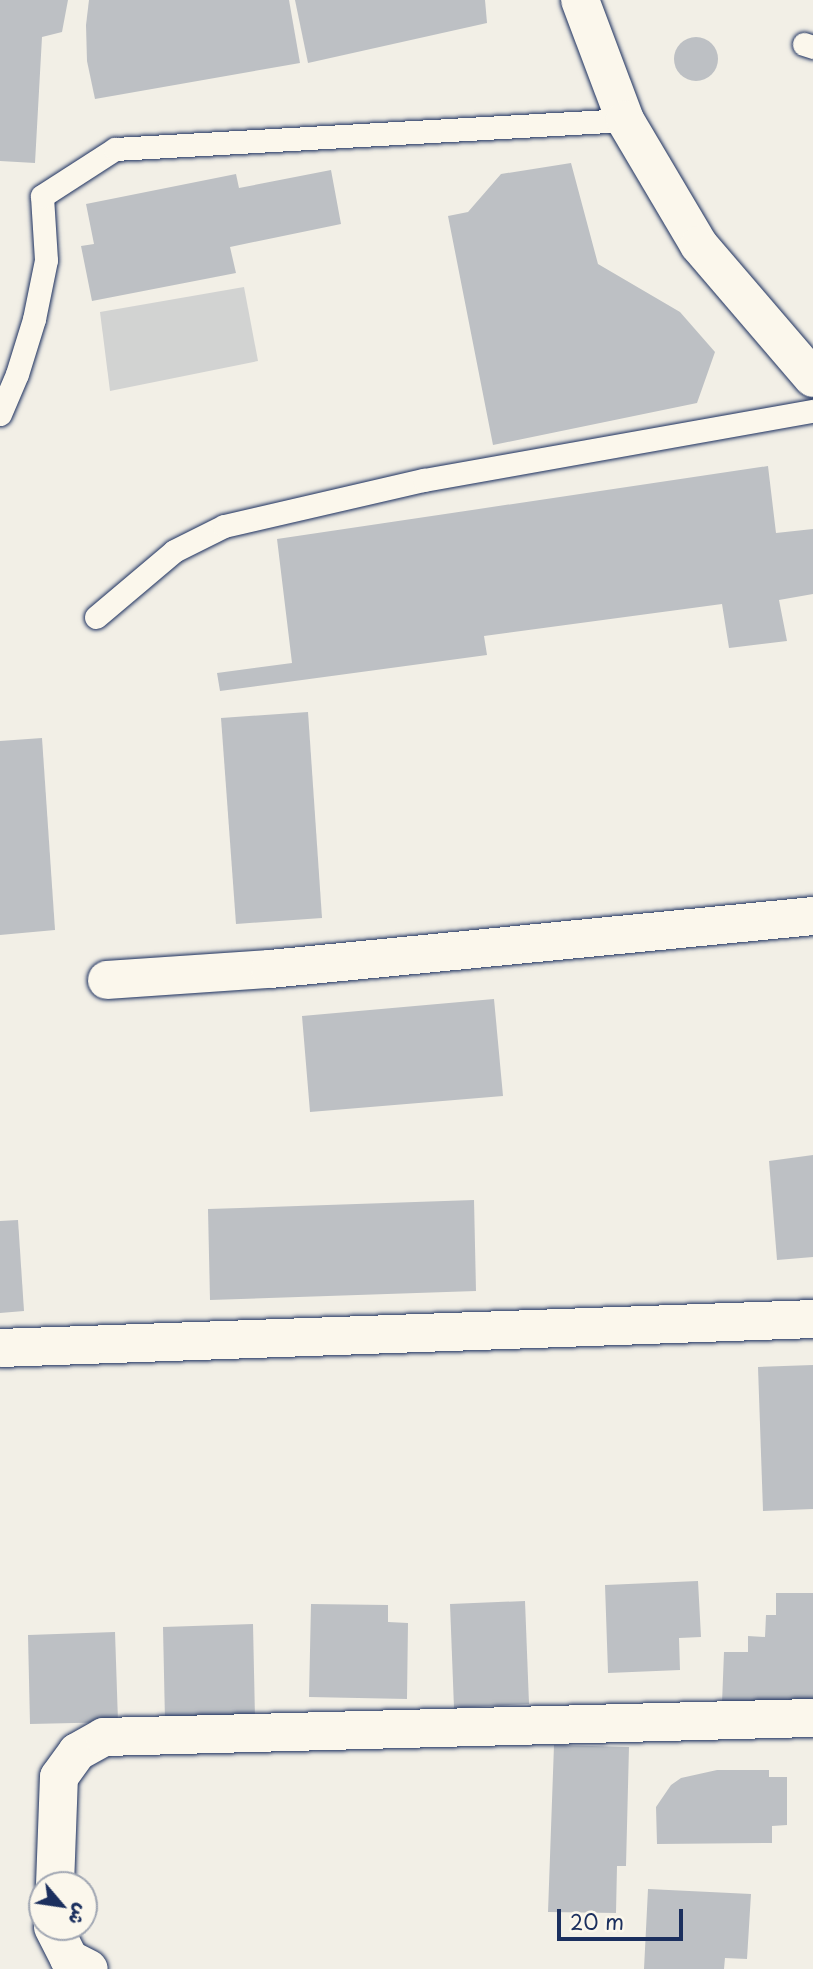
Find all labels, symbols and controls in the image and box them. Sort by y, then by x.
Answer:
north arrow [28,1871,98,1941]
scale bar [561,1896,687,1940]
text: ش [62,1899,97,1931]
text: 20 m [570,1905,624,1937]

